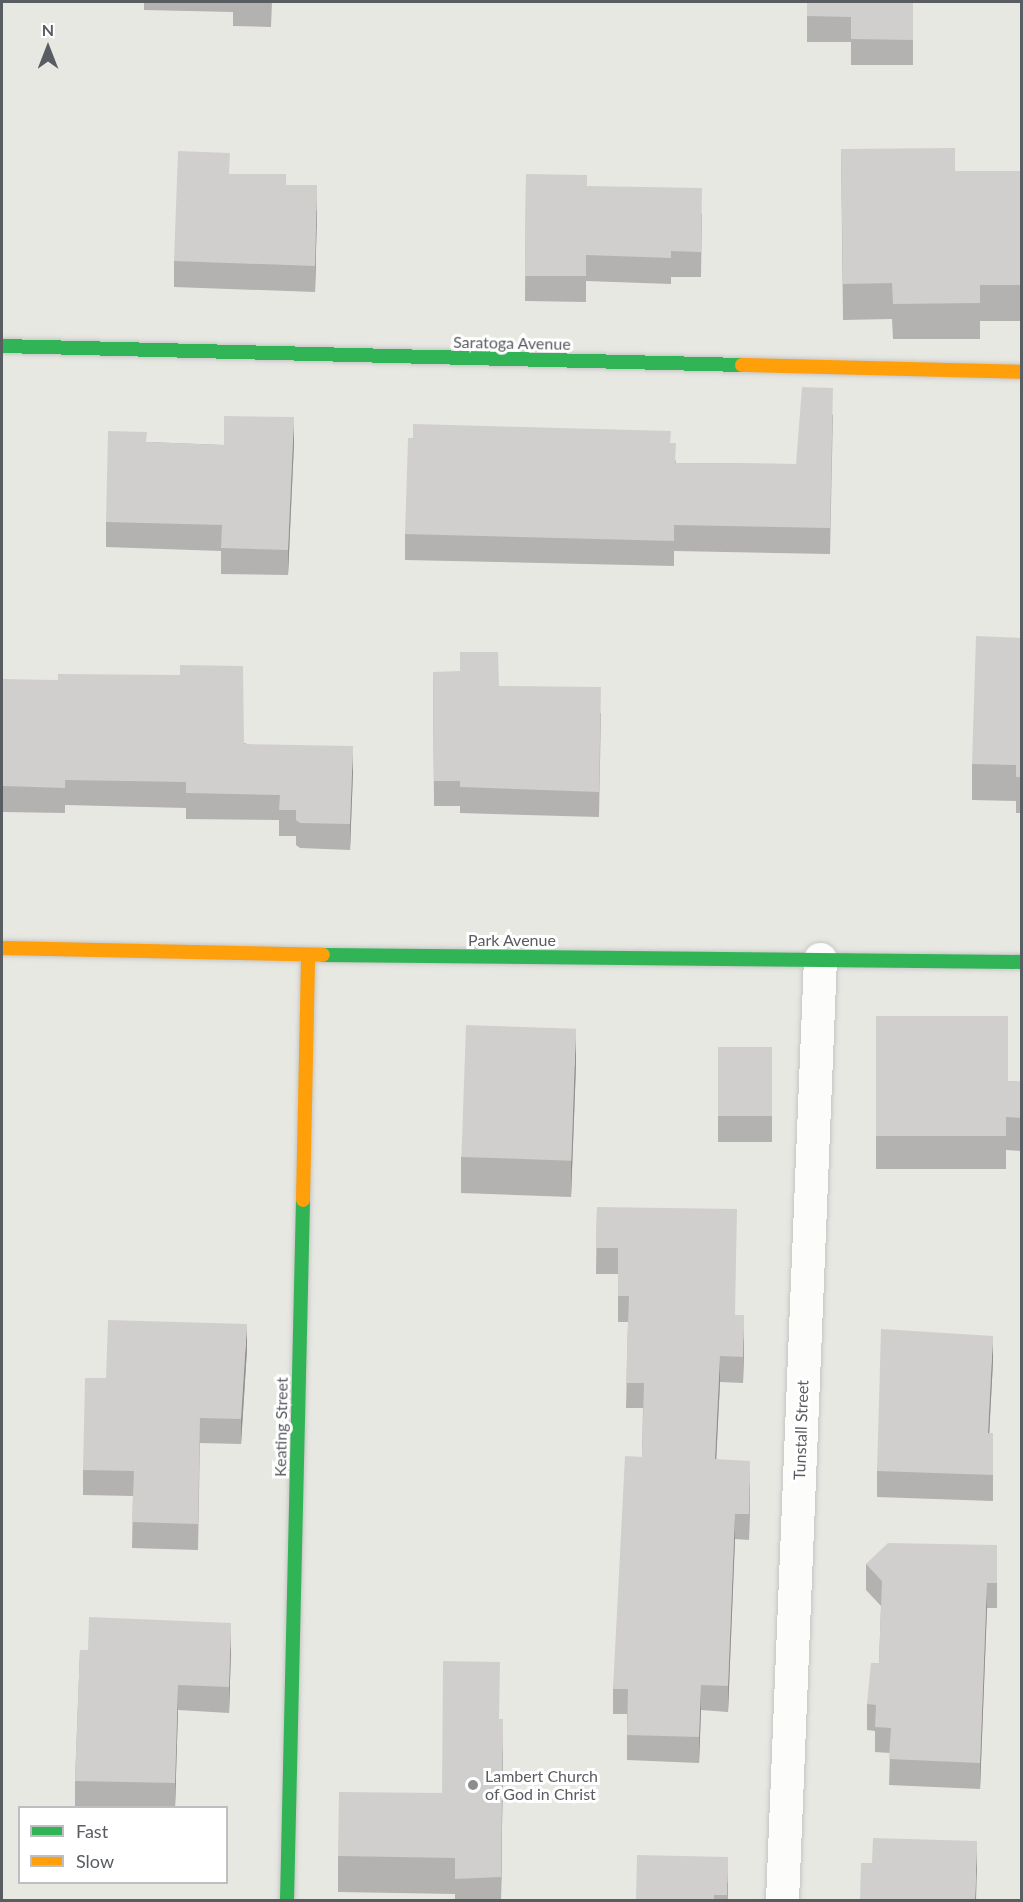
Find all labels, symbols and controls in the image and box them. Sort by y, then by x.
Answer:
north arrow [18,18,78,78]
text: N [42,20,54,39]
street label: Saratoga Avenue [453,332,571,354]
street label: Park Avenue [468,930,556,950]
street label: Keating Street [271,1377,291,1477]
street label: Tunstall Street [790,1380,812,1480]
place label: Lambert Church of God in Christ [485,1766,598,1804]
marker: Lambert Church of God in Christ [466,1778,480,1792]
legend [18,1806,228,1884]
text: Fast [76,1820,108,1842]
text: Slow [76,1850,114,1872]

